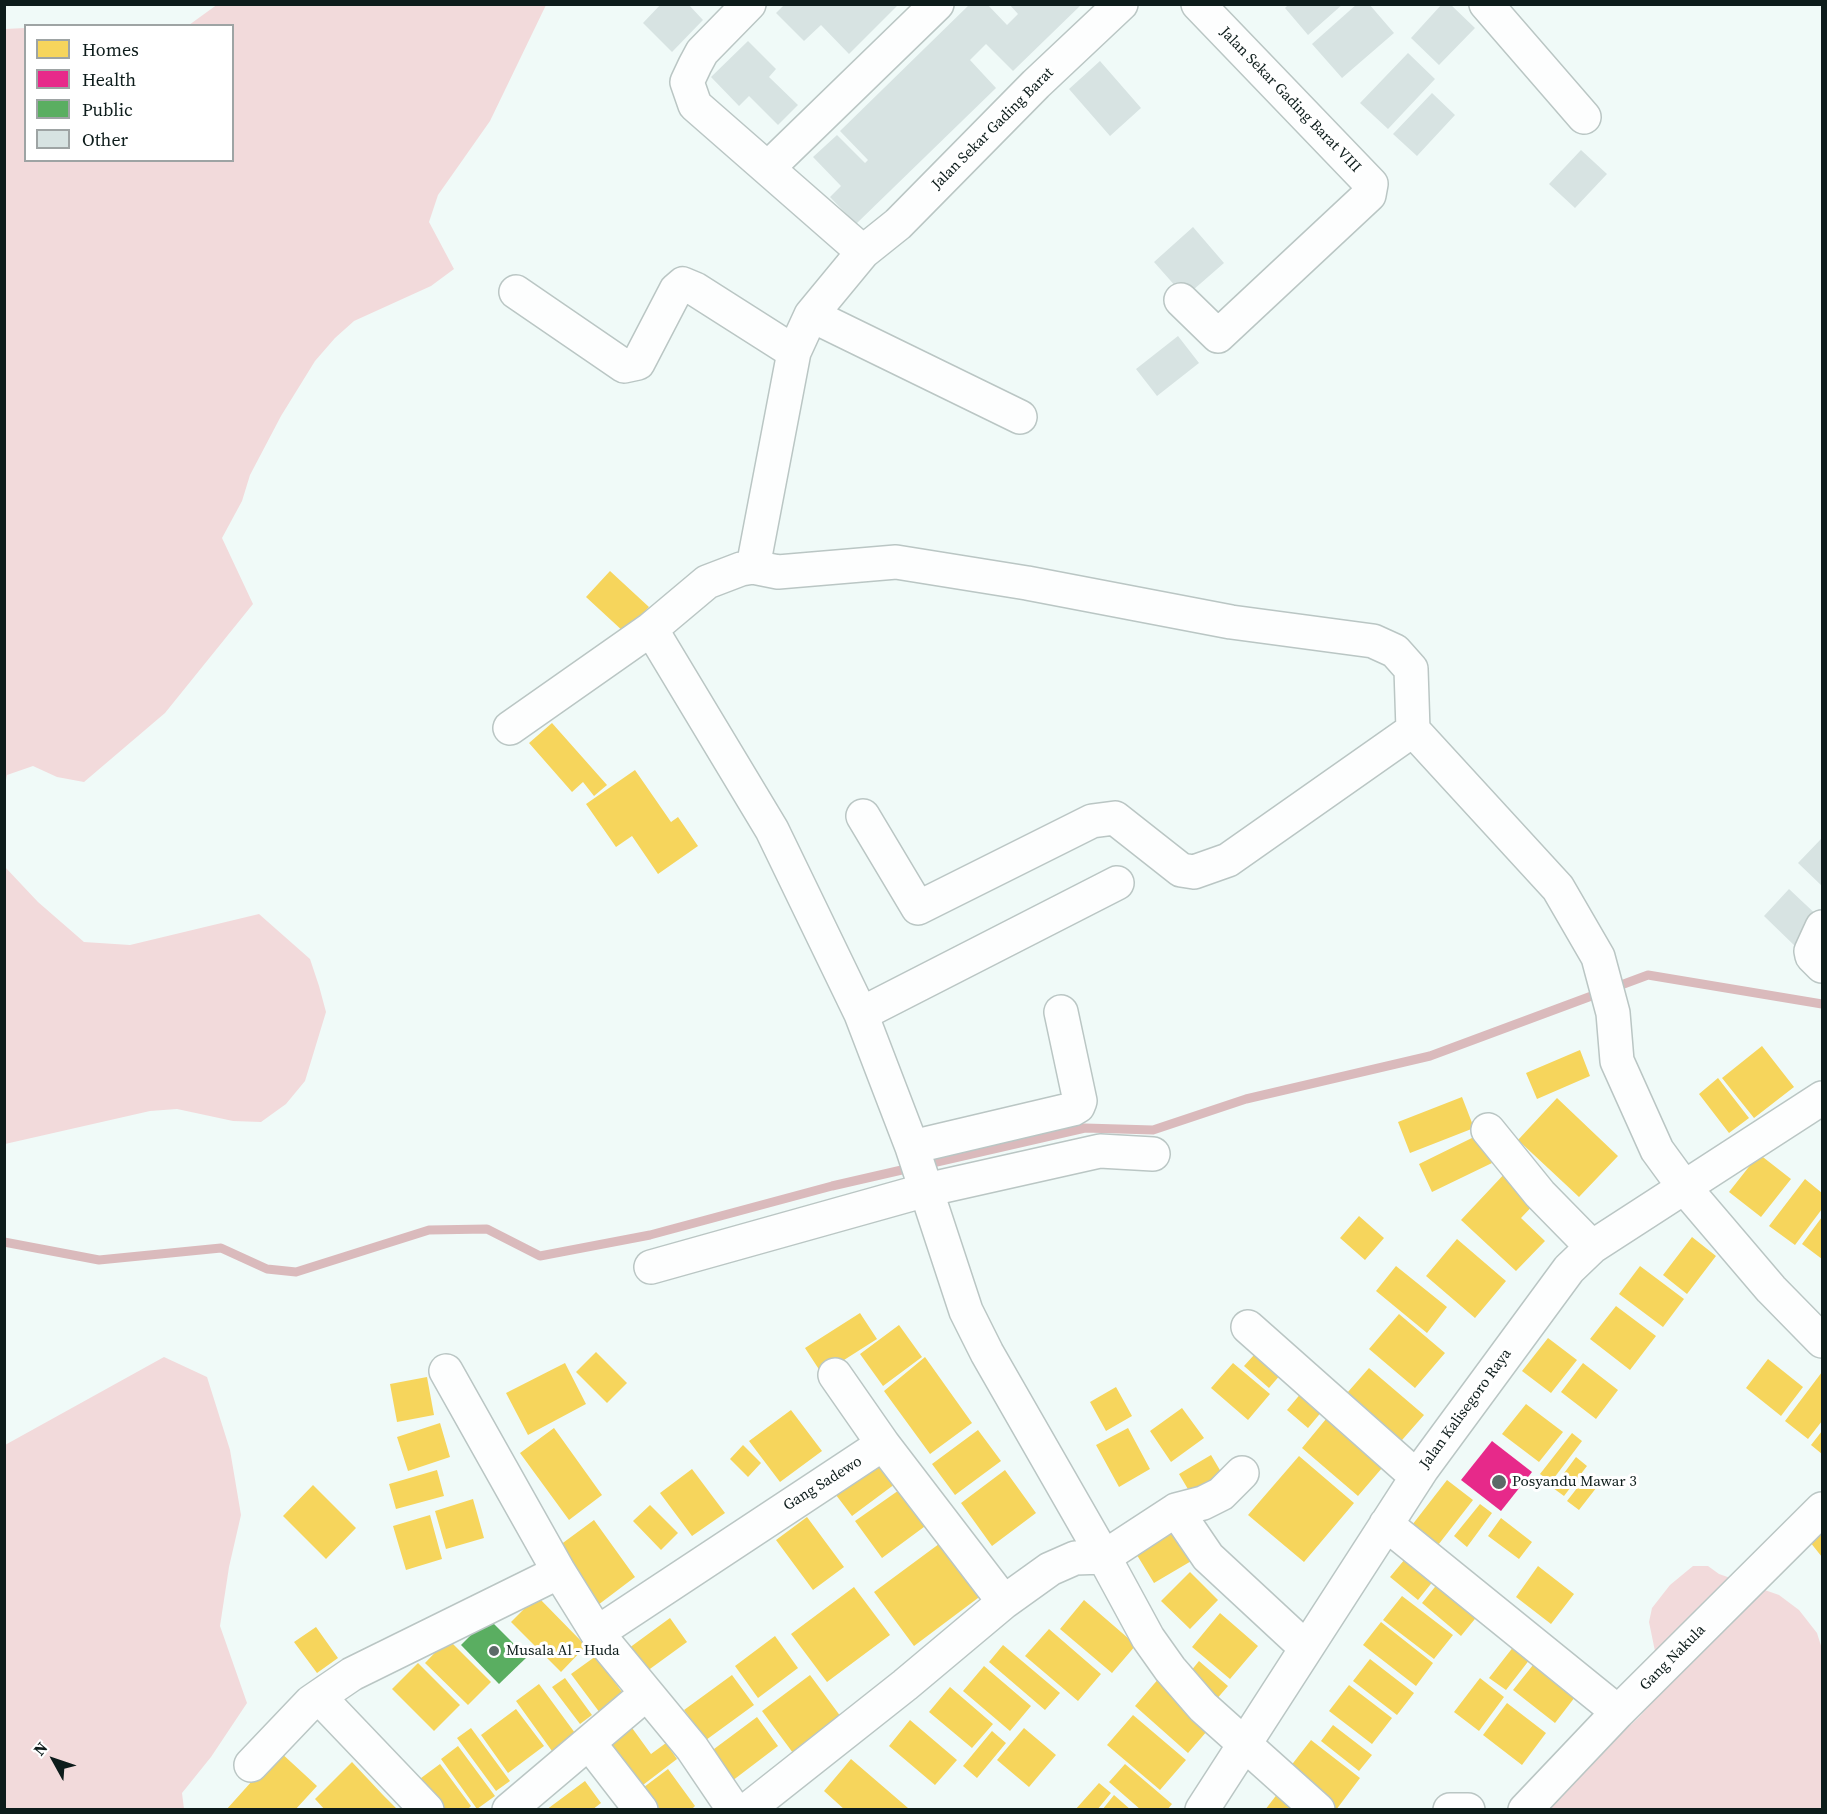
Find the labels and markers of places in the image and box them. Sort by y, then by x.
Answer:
marker: Posyandu Mawar 3 [1490,1473,1508,1491]
place label: Posyandu Mawar 3 [1512,1473,1637,1491]
place label: Musala Al - Huda [506,1642,620,1660]
marker: Musala Al - Huda [487,1644,501,1658]

